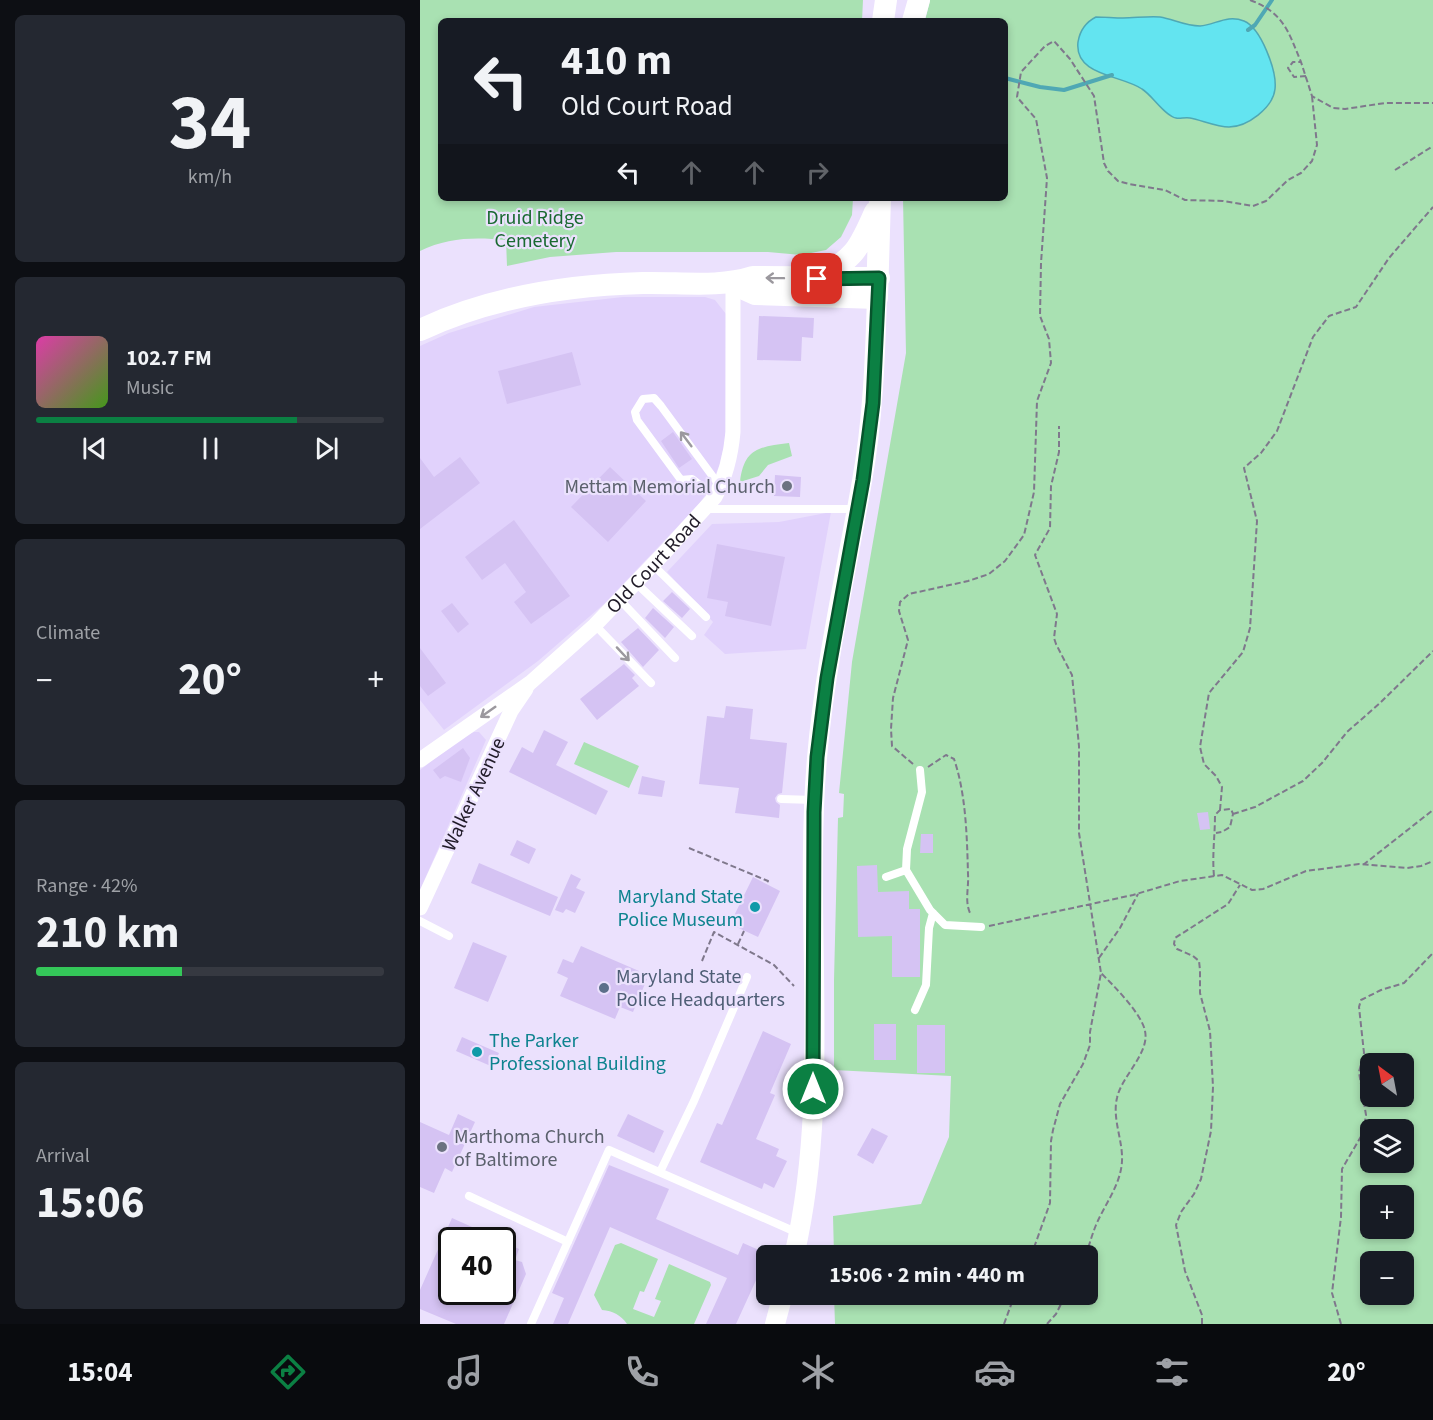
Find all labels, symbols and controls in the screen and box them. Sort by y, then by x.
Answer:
text: 410 m [561,31,672,91]
icon: left [462,42,540,120]
text: 34 [169,68,251,179]
text: Old Court Road [561,87,733,126]
icon: left [612,156,645,189]
icon: ahead [675,156,708,189]
icon: ahead [738,156,771,189]
icon: right [801,156,834,189]
text: km/h [188,163,232,191]
park label: Druid Ridge Cemetery [486,204,584,255]
pin [791,253,842,304]
icon: arrive [800,262,833,295]
one-way arrow [765,272,785,283]
text: 102.7 FM [126,342,212,374]
text: Music [126,374,174,402]
icon: previous [78,432,111,465]
icon: pause [194,432,227,465]
icon: next [310,432,343,465]
one-way arrow [680,432,692,448]
place label: Mettam Memorial Church [565,473,775,501]
marker: Mettam Memorial Church [780,479,794,493]
street label: Old Court Road [600,508,708,620]
text: Climate [36,619,100,647]
one-way arrow [616,647,630,662]
text: 20° [178,648,242,712]
text: − [36,657,52,704]
text: + [368,657,384,704]
one-way arrow [480,706,496,718]
street label: Walker Avenue [435,733,513,856]
text: Range · 42% [36,872,137,900]
place label: Maryland State Police Museum [617,883,743,934]
marker: Maryland State Police Museum [748,900,762,914]
text: 210 km [36,901,180,965]
place label: Maryland State Police Headquarters [616,963,785,1014]
marker: Maryland State Police Headquarters [597,981,611,995]
place label: The Parker Professional Building [489,1027,666,1078]
marker: The Parker Professional Building [470,1045,484,1059]
north arrow [1360,1053,1414,1107]
map controls [1360,1053,1414,1305]
position arrow [781,1057,845,1121]
button: layers [1360,1119,1414,1173]
place label: Marthoma Church of Baltimore [454,1123,605,1174]
marker: Marthoma Church of Baltimore [435,1140,449,1154]
text: Arrival [36,1142,90,1170]
text: 15:06 [36,1171,145,1235]
button: + [1360,1185,1414,1239]
speed limit sign: 40 [438,1227,516,1305]
button: − [1360,1251,1414,1305]
text: 15:06 · 2 min · 440 m [829,1259,1025,1291]
icon: directions [267,1351,309,1393]
icon: music [444,1351,486,1393]
icon: phone [621,1351,663,1393]
icon: climate [797,1351,839,1393]
icon: car [974,1351,1016,1393]
icon: filters [1151,1351,1193,1393]
text: 15:04 [67,1353,132,1392]
text: 20° [1327,1353,1366,1392]

